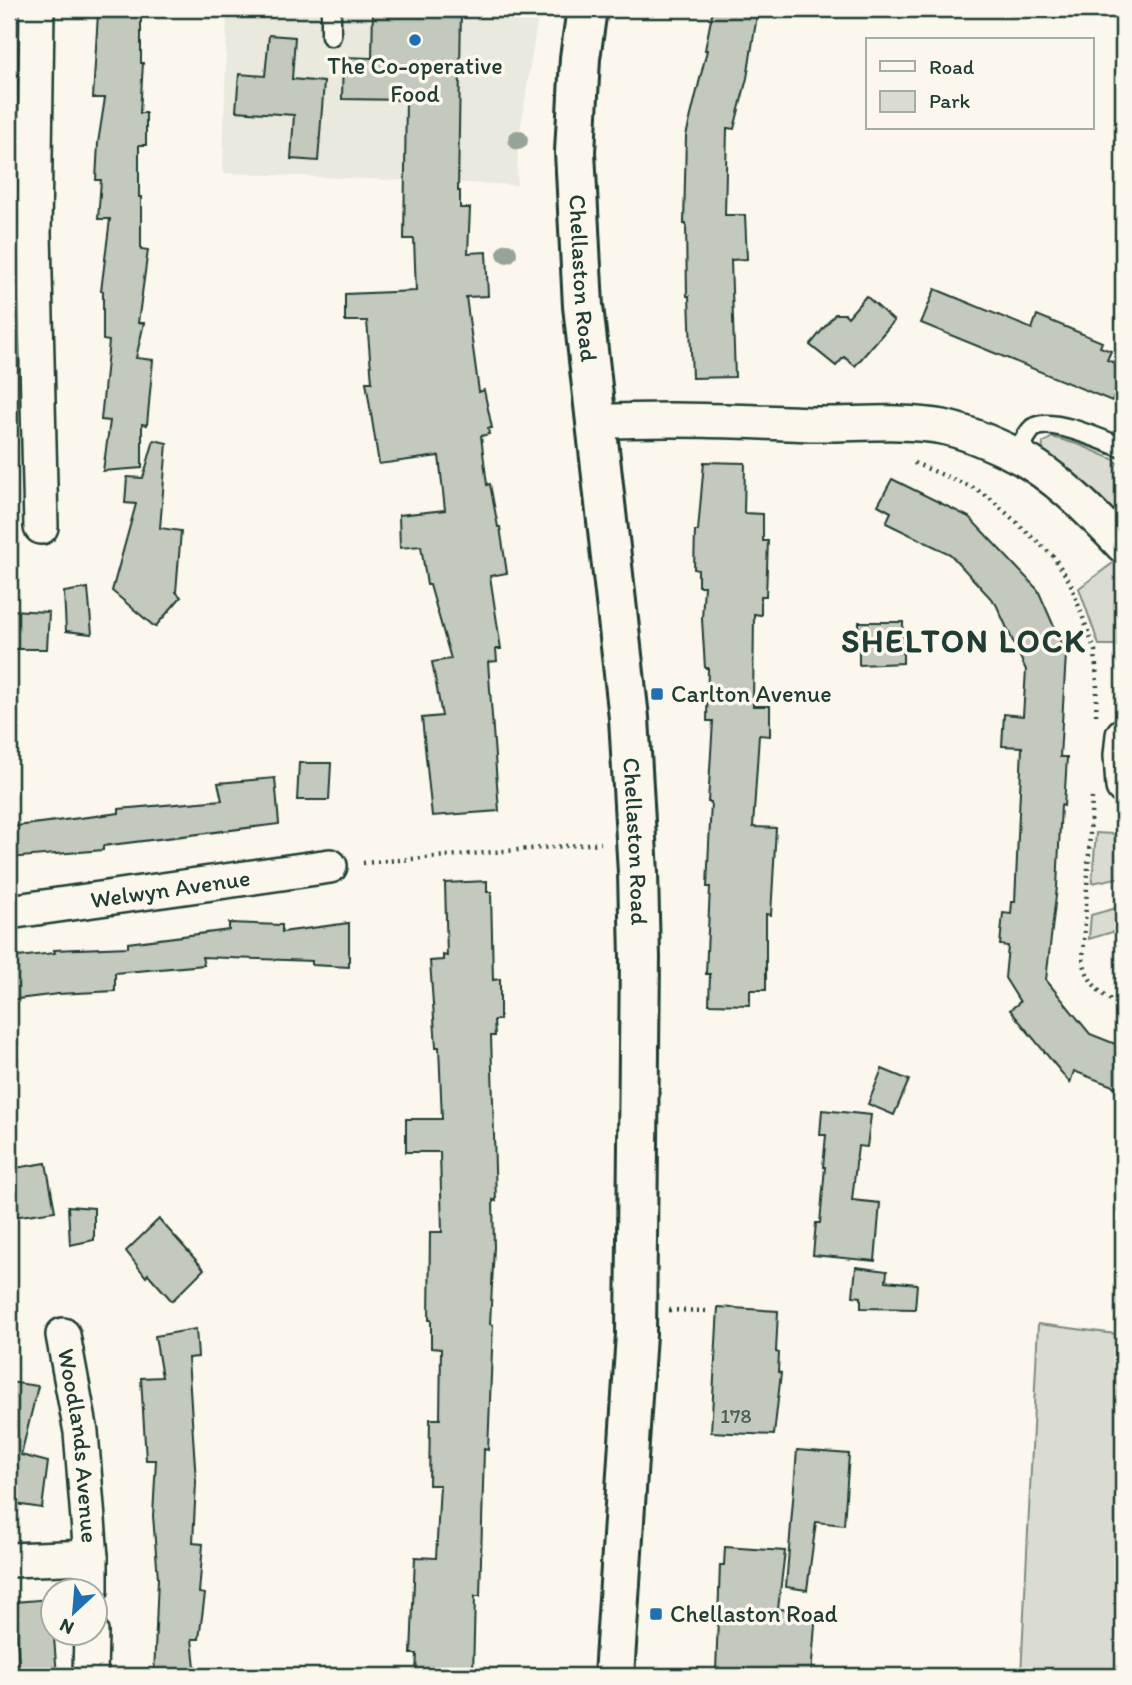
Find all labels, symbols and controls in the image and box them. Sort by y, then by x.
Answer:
marker: The Co-operative Food [407,32,423,48]
legend [866,38,1094,130]
place label: The Co-operative Food [327,51,503,108]
text: Road [929,54,975,79]
text: Park [929,88,971,113]
street label: Chellaston Road [563,194,604,363]
district label: SHELTON LOCK [841,622,1087,660]
place label: Carlton Avenue [671,679,832,708]
marker: Carlton Avenue [649,686,665,702]
street label: Chellaston Road [617,757,654,926]
street label: Welwyn Avenue [89,863,252,914]
street label: Woodlands Avenue [52,1346,105,1544]
house number: 178 [720,1403,752,1428]
north arrow [38,1576,108,1646]
place label: Chellaston Road [670,1599,838,1628]
marker: Chellaston Road [648,1606,664,1622]
text: N [56,1614,78,1640]

